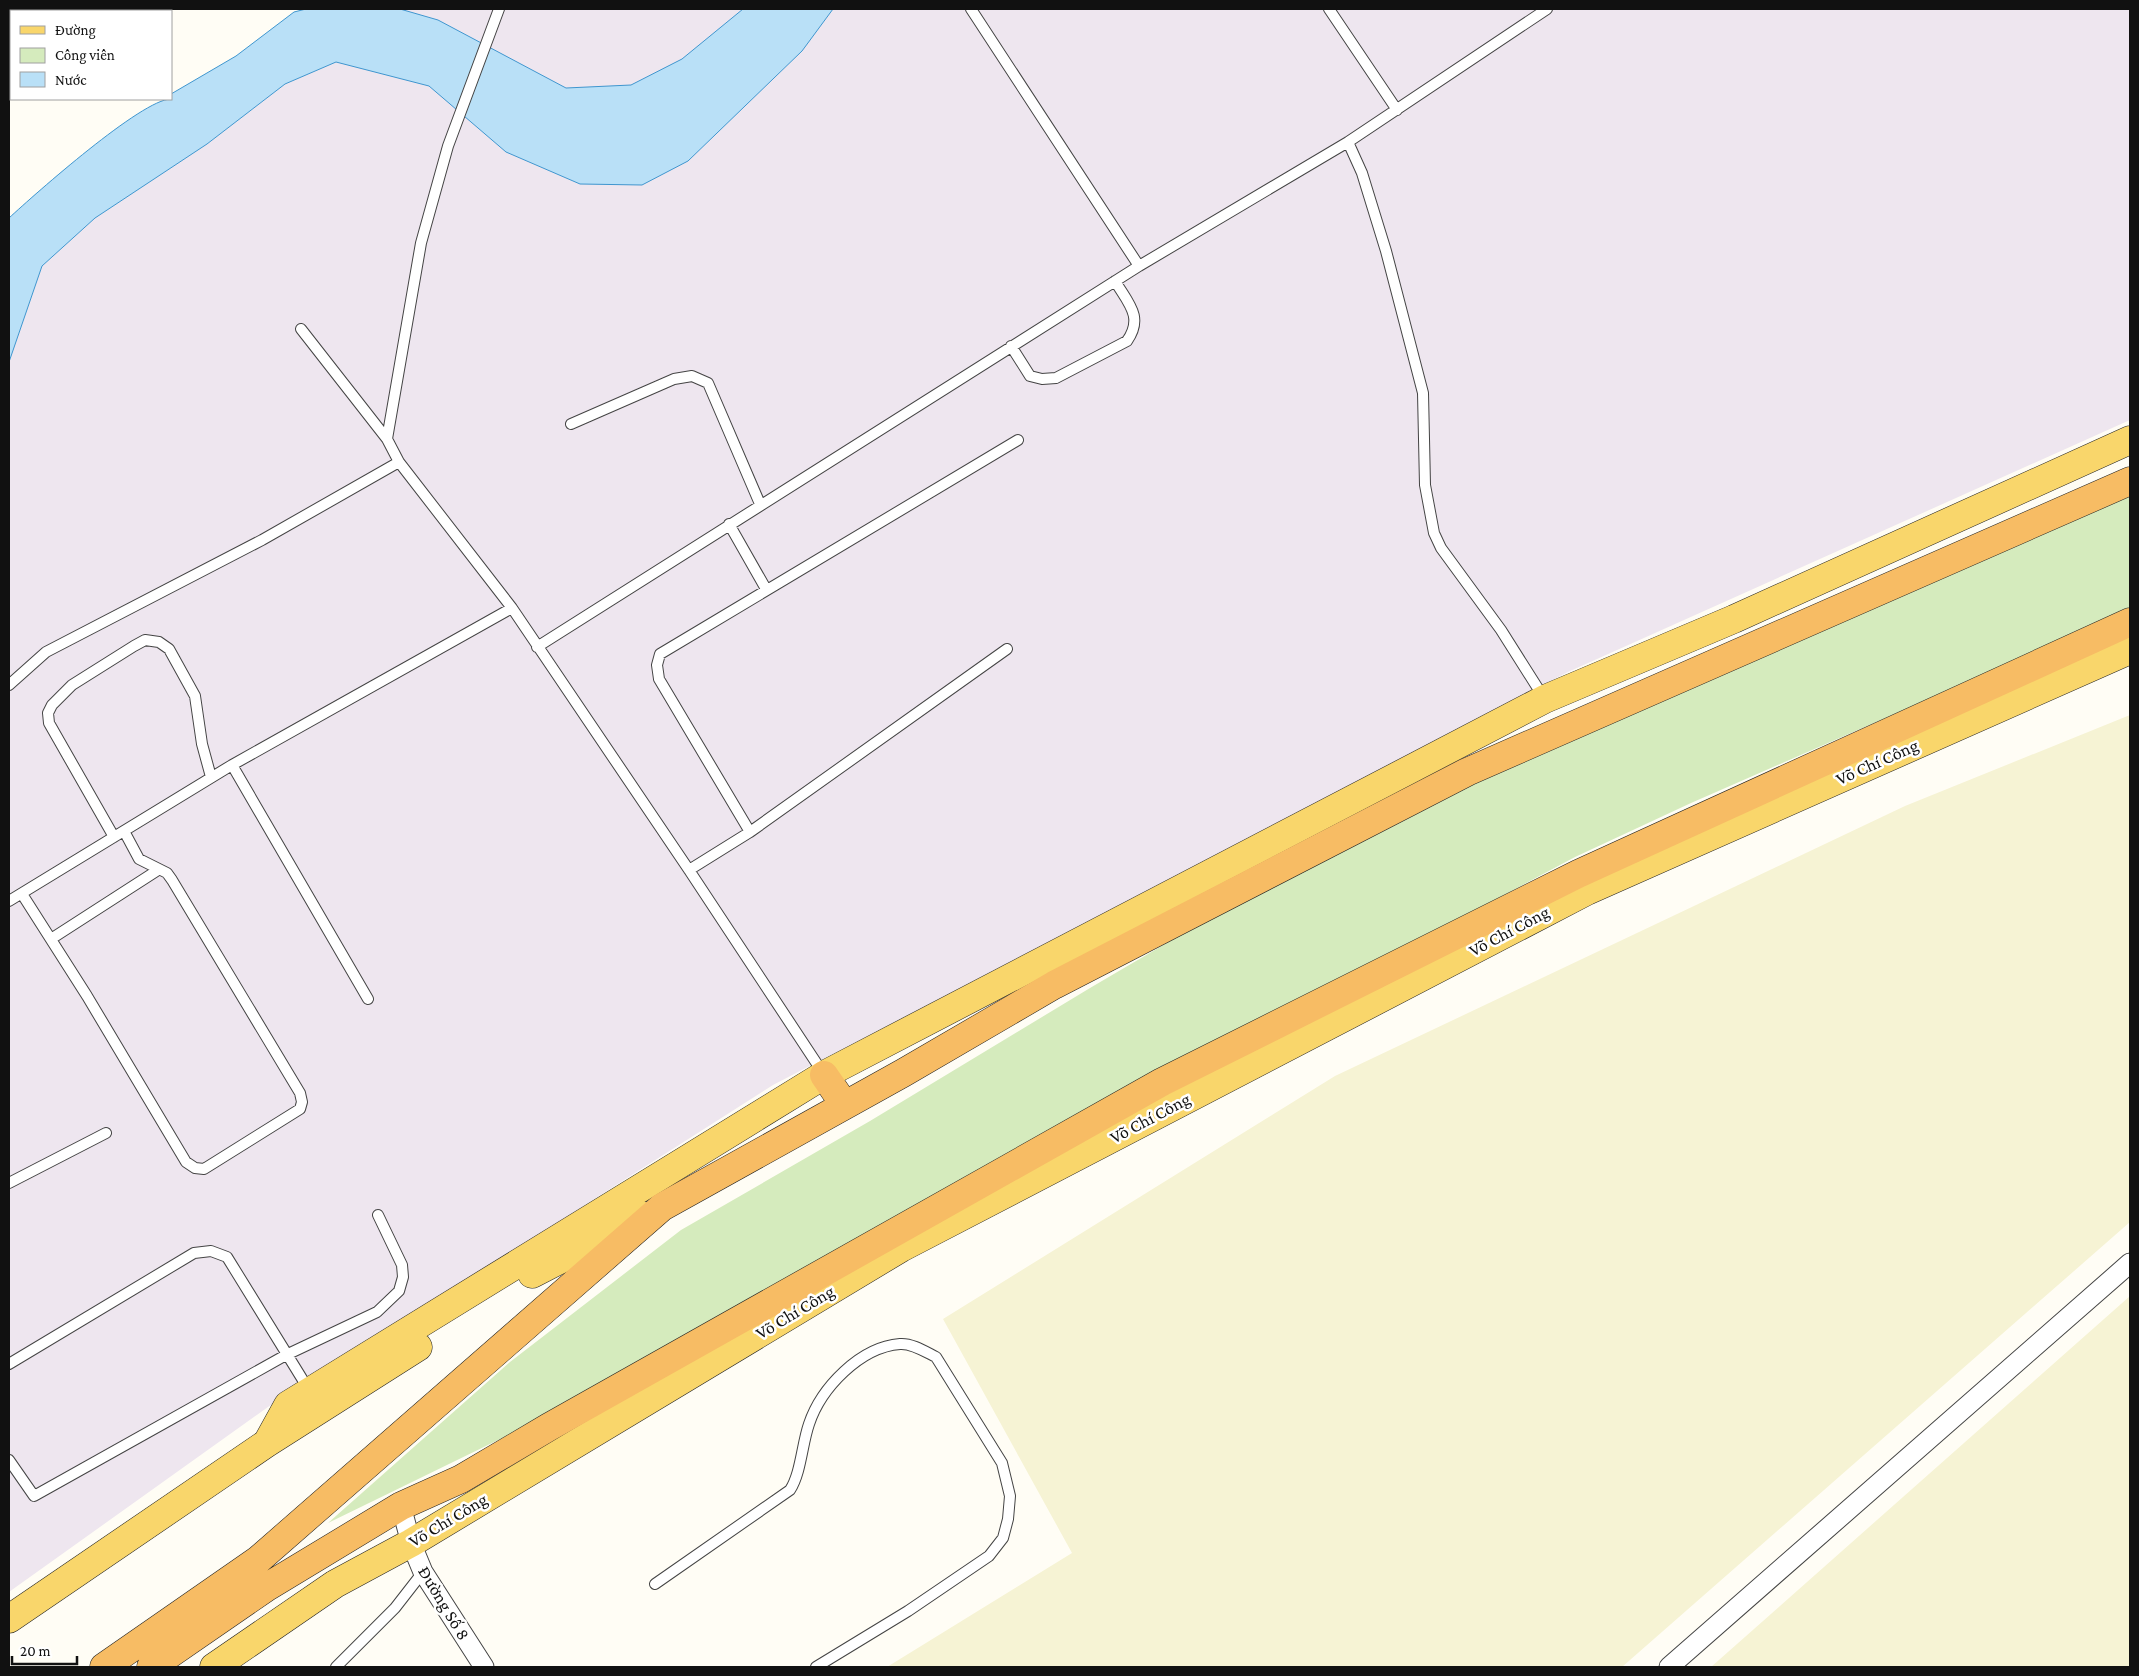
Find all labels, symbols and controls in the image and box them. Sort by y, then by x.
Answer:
legend [10,10,172,100]
text: Đường [55,22,96,39]
text: Công viên [55,47,115,64]
text: Nước [55,72,87,88]
street label: Võ Chí Công [1833,735,1922,789]
street label: Võ Chí Công [1465,901,1553,960]
street label: Võ Chí Công [1106,1088,1194,1147]
street label: Võ Chí Công [752,1281,838,1343]
street label: Võ Chí Công [405,1489,491,1551]
street label: Đường Số 8 [414,1562,474,1644]
scale bar [12,1634,78,1666]
text: 20 m [20,1643,51,1659]

